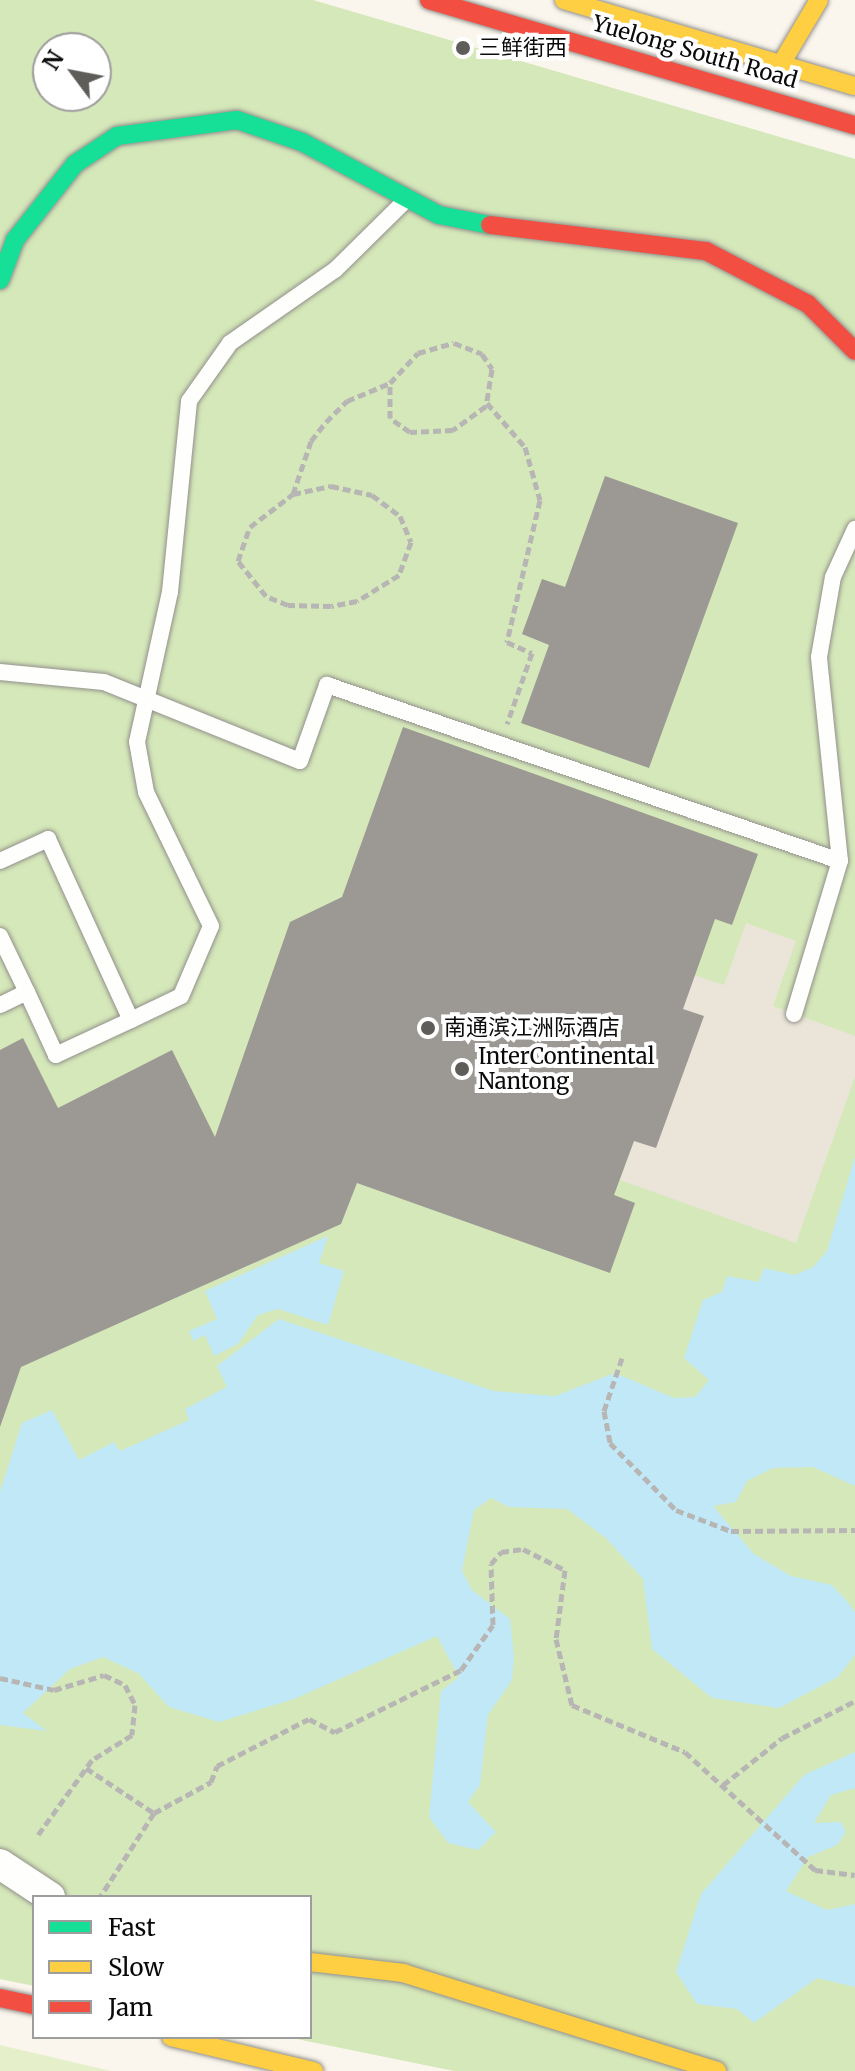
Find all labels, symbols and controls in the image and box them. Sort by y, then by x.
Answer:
street label: Yuelong South Road [590,10,800,94]
north arrow [32,32,112,112]
place label: 三鲜街西 [479,35,567,61]
marker: 三鲜街西 [454,39,472,57]
text: N [37,46,70,75]
place label: 南通滨江洲际酒店 [444,1015,620,1041]
marker: 南通滨江洲际酒店 [419,1019,437,1037]
place label: InterContinental Nantong [478,1043,654,1094]
marker: InterContinental Nantong [453,1060,471,1078]
legend [32,1895,312,2039]
text: Fast [108,1912,156,1943]
text: Slow [108,1952,164,1983]
text: Jam [108,1992,153,2023]

